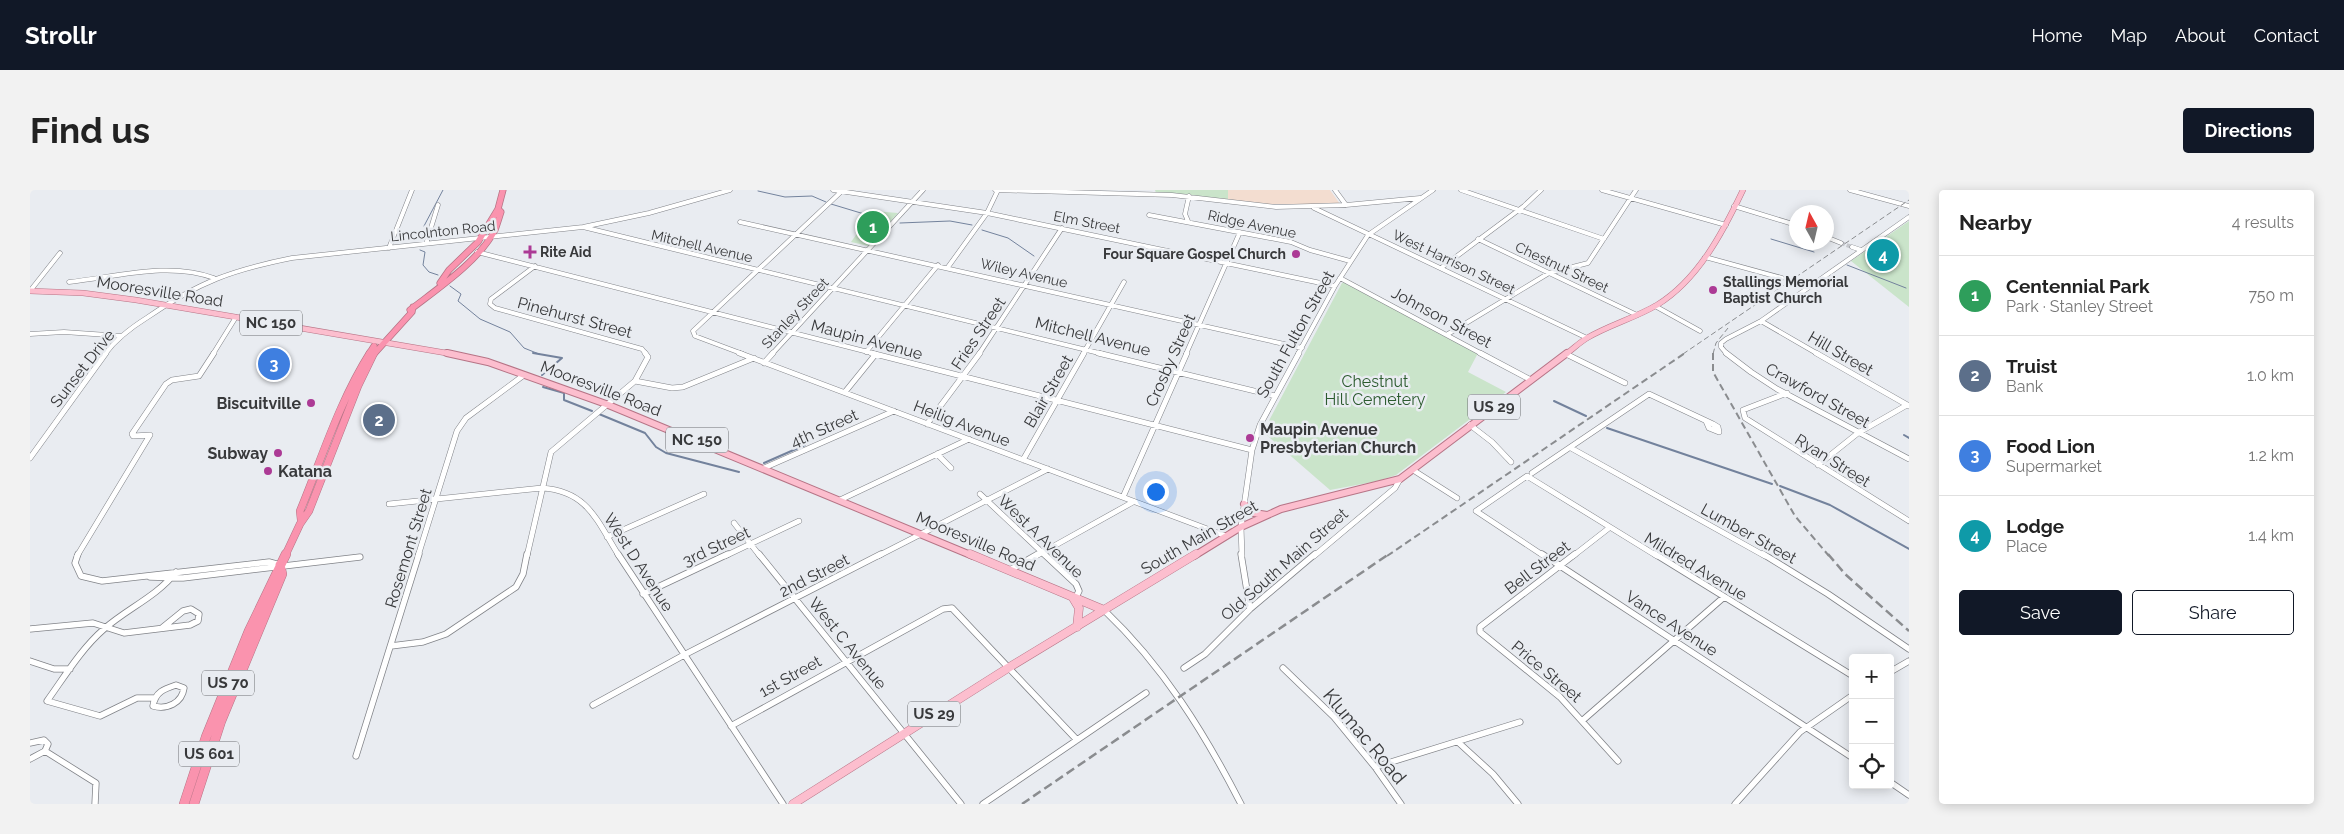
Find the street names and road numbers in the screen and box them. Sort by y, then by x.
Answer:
street label: Ridge Avenue [1206,207,1298,241]
street label: Elm Street [1052,208,1122,236]
street label: Lincolnton Road [390,218,496,244]
street label: Mitchell Avenue [650,227,754,265]
street label: West Harrison Street [1390,227,1518,298]
street label: Chestnut Street [1513,238,1611,296]
street label: Wiley Avenue [979,255,1069,291]
street label: South Fulton Street [1253,267,1339,401]
street label: Mooresville Road [95,272,225,311]
street label: Stanley Street [758,274,832,351]
street label: Johnson Street [1388,283,1496,352]
street label: Pinehurst Street [515,293,635,342]
street label: Fries Street [947,293,1010,373]
road number: NC 150 [240,310,302,336]
street label: Crosby Street [1141,310,1200,410]
street label: Mitchell Avenue [1033,313,1153,360]
street label: Maupin Avenue [809,315,925,363]
street label: Sunset Drive [46,326,119,411]
street label: Hill Street [1805,327,1877,380]
street label: Blair Street [1020,351,1077,431]
street label: Mooresville Road [538,357,664,420]
street label: Crawford Street [1762,359,1874,432]
road number: US 29 [1468,394,1520,420]
street label: Heilig Avenue [911,396,1013,451]
street label: 4th Street [788,405,861,452]
road number: NC 150 [666,428,728,452]
street label: Ryan Street [1791,430,1875,491]
street label: Rosemont Street [381,485,436,610]
street label: West A Avenue [994,491,1087,582]
street label: South Main Street [1138,496,1261,579]
street label: Lumber Street [1698,499,1800,568]
street label: Old South Main Street [1217,504,1352,625]
street label: Mooresville Road [913,508,1038,575]
street label: West D Avenue [600,510,677,615]
street label: 3rd Street [679,522,754,570]
street label: Mildred Avenue [1641,528,1750,605]
street label: Bell Street [1501,536,1574,598]
street label: 2nd Street [776,549,853,601]
street label: Vance Avenue [1622,587,1721,660]
street label: West C Avenue [805,593,891,693]
street label: Price Street [1508,637,1586,707]
street label: 1st Street [756,651,825,701]
road number: US 70 [202,670,254,696]
street label: Klumac Road [1319,684,1411,788]
road number: US 29 [908,702,960,726]
road number: US 601 [179,742,239,766]

